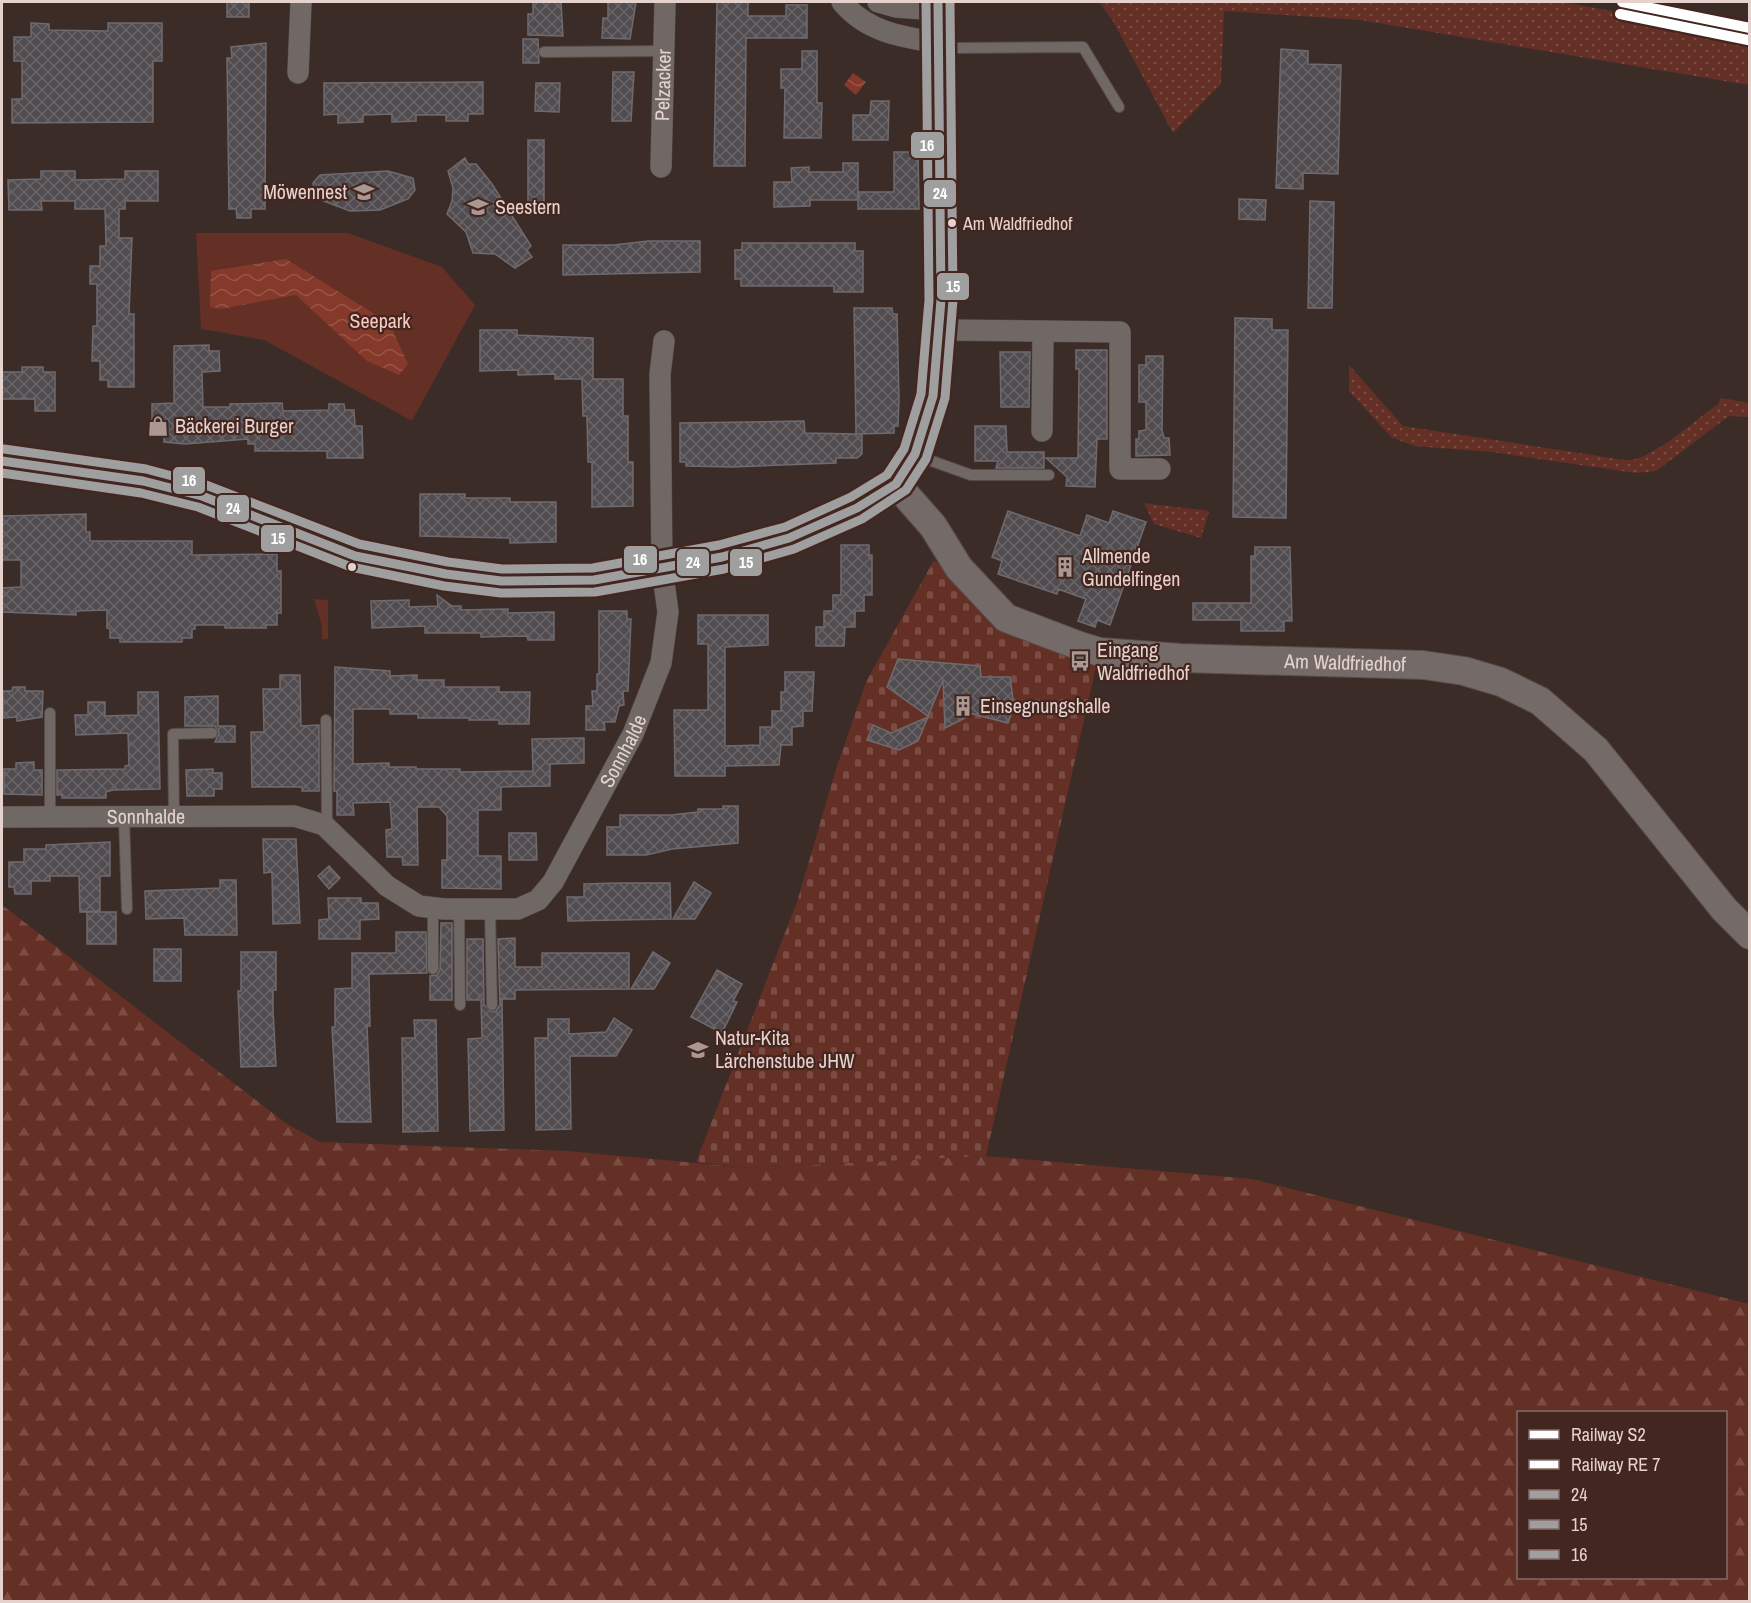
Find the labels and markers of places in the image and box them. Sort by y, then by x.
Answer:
place label: Möwennest [263,178,347,205]
school or university icon: Möwennest [352,180,376,204]
place label: Seestern [495,193,561,220]
school or university icon: Seestern [466,195,490,219]
place label: Am Waldfriedhof [962,211,1073,236]
marker: Am Waldfriedhof [946,217,958,229]
place label: Bäckerei Burger [175,412,294,439]
shop icon: Bäckerei Burger [146,414,170,438]
place label: Allmende Gundelfingen [1081,542,1180,592]
building icon: Allmende Gundelfingen [1053,555,1077,579]
unlabelled marker [346,561,358,573]
place label: Eingang Waldfriedhof [1097,636,1190,686]
bus stop icon: Eingang Waldfriedhof [1068,649,1092,673]
place label: Einsegnungshalle [980,692,1110,719]
building icon: Einsegnungshalle [951,694,975,718]
place label: Natur-Kita Lärchenstube JHW [715,1024,855,1074]
school or university icon: Natur-Kita Lärchenstube JHW [686,1038,710,1062]

